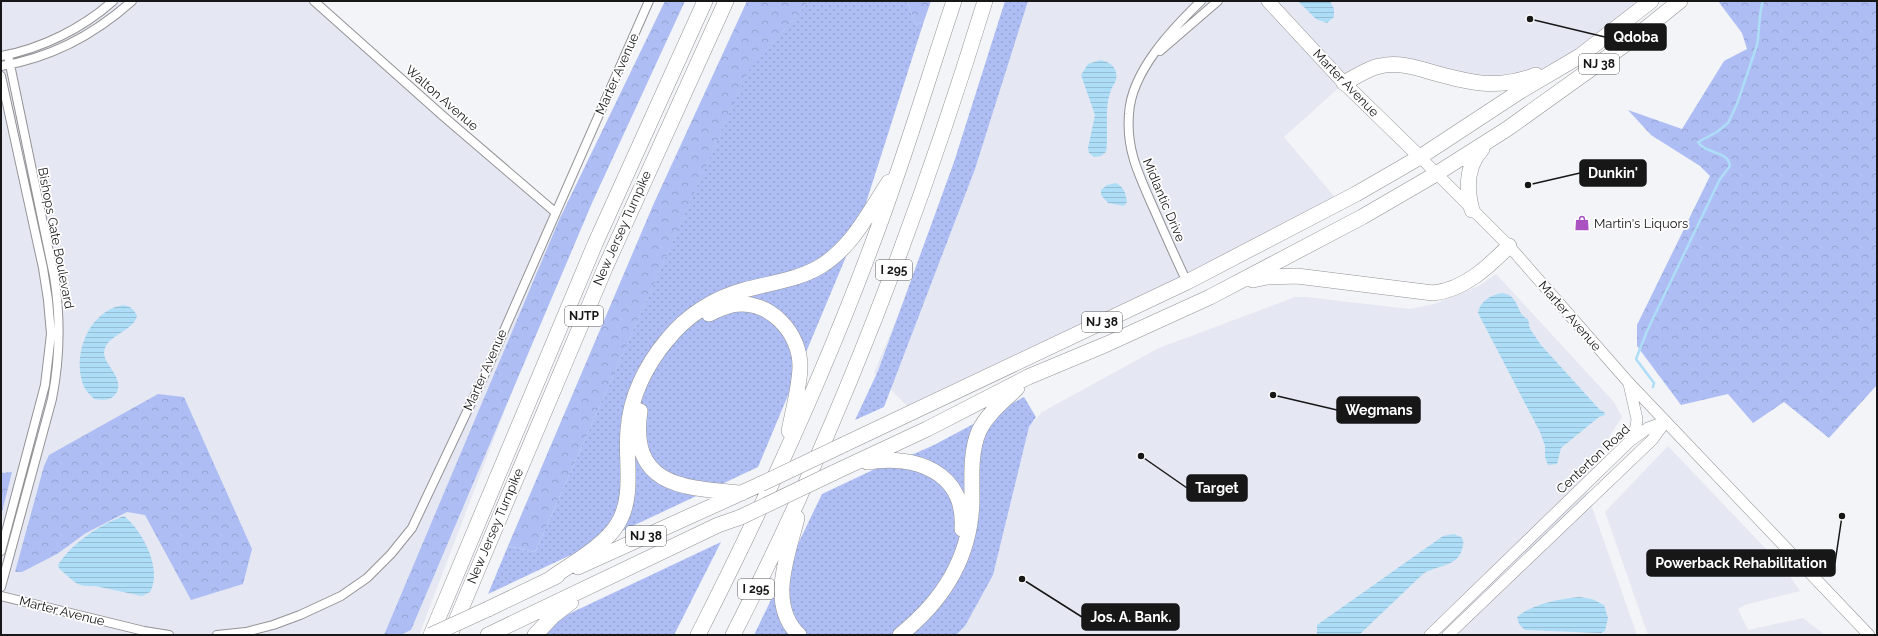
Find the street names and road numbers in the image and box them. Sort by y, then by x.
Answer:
street label: Marter Avenue [592,31,642,117]
street label: Marter Avenue [1310,46,1382,120]
road number: NJ 38 [1579,54,1619,74]
street label: Walton Avenue [403,62,482,134]
street label: Midlantic Drive [1140,156,1188,244]
street label: Bishops Gate Boulevard [35,166,77,310]
street label: New Jersey Turnpike [590,168,654,288]
road number: I 295 [876,260,912,280]
street label: Marter Avenue [1536,278,1605,354]
road number: NJTP [565,306,603,326]
road number: NJ 38 [1082,312,1122,332]
street label: Marter Avenue [460,327,510,413]
street label: Centerton Road [1553,421,1633,497]
street label: New Jersey Turnpike [464,466,526,586]
road number: NJ 38 [626,526,666,546]
road number: I 295 [738,579,774,599]
street label: Marter Avenue [18,593,107,629]

